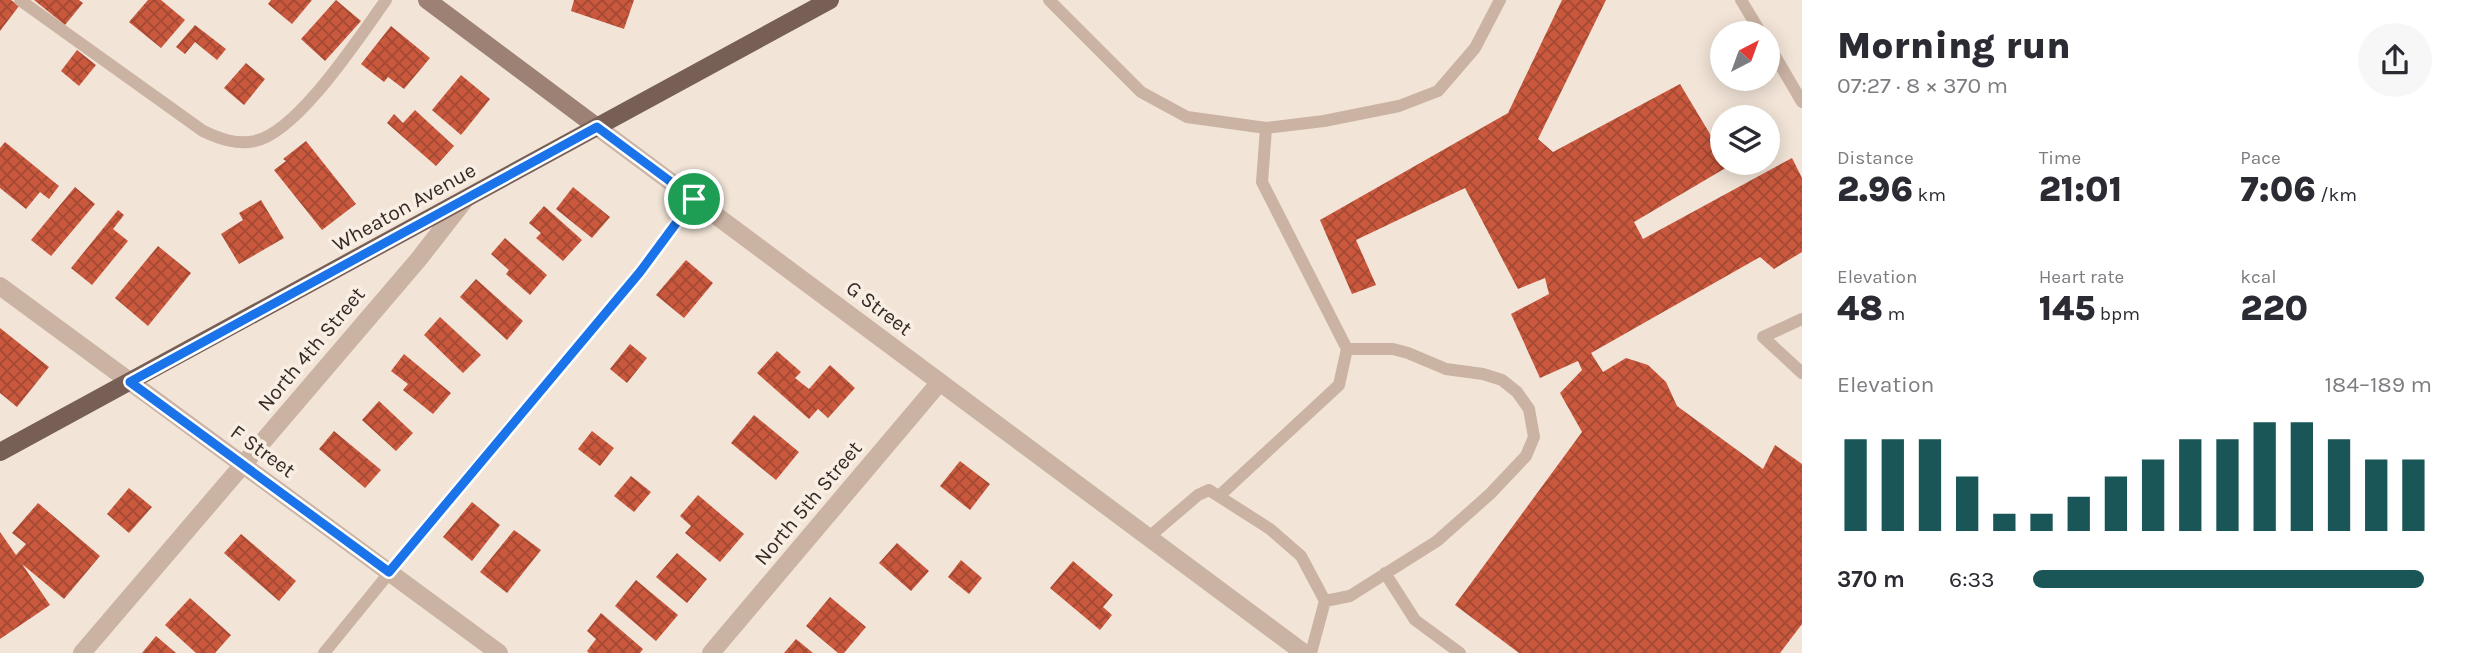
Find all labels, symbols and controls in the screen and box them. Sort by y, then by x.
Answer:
north arrow [1710,21,1780,91]
map controls [1710,21,1780,175]
text: Morning run [1837,23,2071,68]
button: share [2358,23,2432,97]
text: 07:27 · 8 × 370 m [1837,72,2008,99]
button: layers [1710,105,1780,175]
text: Distance [1837,147,1914,169]
text: Time [2039,147,2081,169]
text: Pace [2240,147,2281,169]
street label: Wheaton Avenue [328,158,480,256]
pin [664,169,724,229]
text: 2.96 [1837,169,1913,210]
text: 21:01 [2039,169,2122,210]
text: 7:06 [2240,169,2316,210]
icon: arrive [675,180,713,218]
text: km [1913,184,1946,206]
text: /km [2316,184,2357,206]
text: Elevation [1837,266,1917,288]
text: Heart rate [2039,266,2124,288]
text: kcal [2240,266,2277,288]
street label: G Street [841,276,917,341]
street label: North 4th Street [252,282,370,416]
text: 48 [1837,288,1883,329]
text: 145 [2039,288,2095,329]
text: 220 [2240,288,2308,329]
text: m [1883,303,1905,325]
text: bpm [2095,303,2140,325]
text: Elevation [1837,371,1934,398]
text: 184–189 m [2324,371,2432,398]
street label: F Street [226,420,300,482]
street label: North 5th Street [749,436,867,570]
text: 370 m [1837,566,1905,593]
text: 6:33 [1949,566,1995,593]

